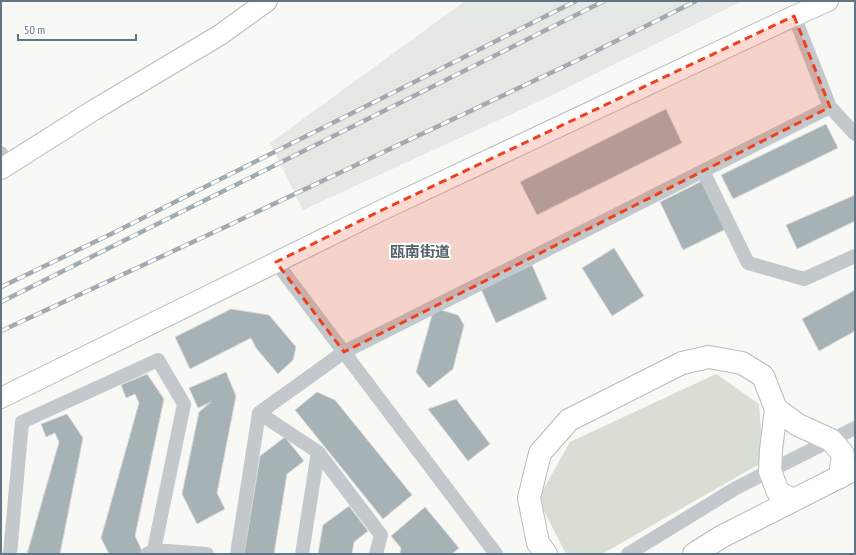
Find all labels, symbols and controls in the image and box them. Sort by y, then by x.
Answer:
scale bar [18,16,136,42]
text: 50 m [24,22,45,37]
district label: 瓯南街道 [390,242,450,261]

